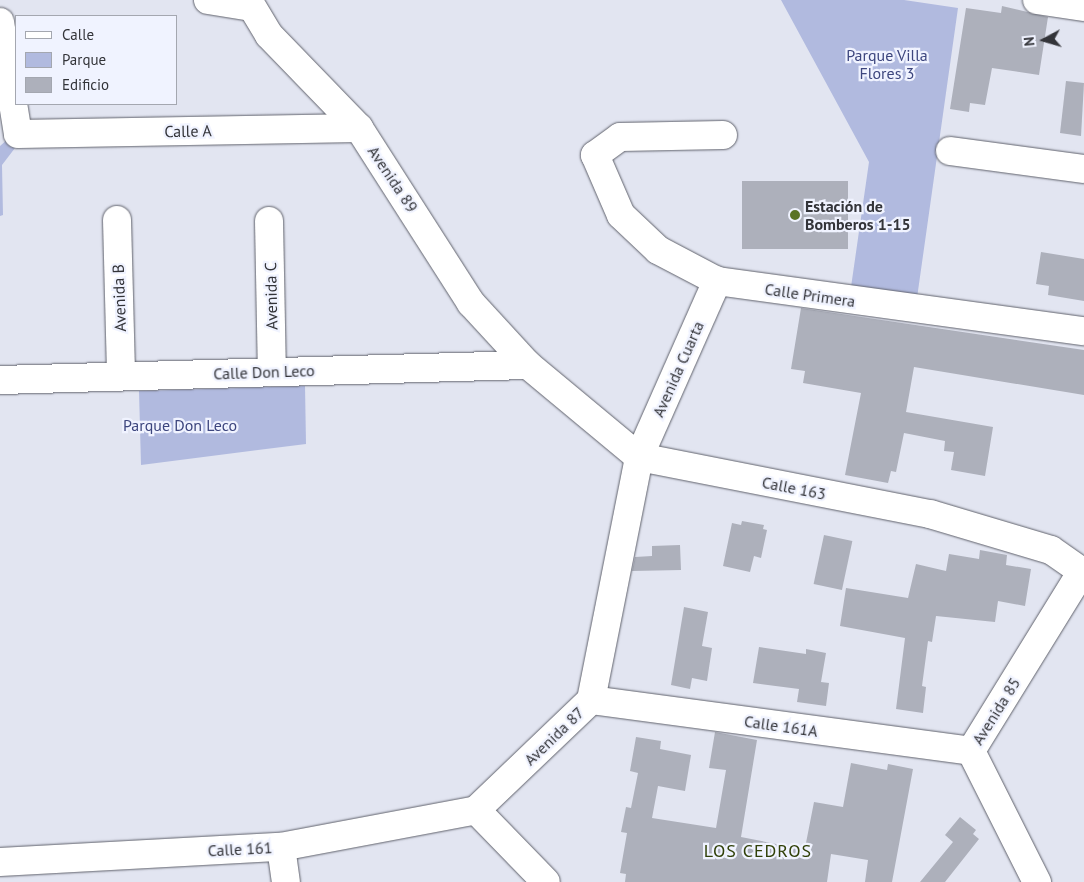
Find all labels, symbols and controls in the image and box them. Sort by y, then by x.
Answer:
legend [15,15,178,105]
north arrow [1019,15,1069,65]
text: Calle [62,25,94,44]
text: N [1020,36,1039,47]
park label: Parque Villa Flores 3 [846,45,928,83]
text: Parque [62,50,106,69]
text: Edificio [62,75,109,94]
street label: Calle A [164,121,212,141]
street label: Avenida 89 [364,142,422,216]
place label: Estación de Bomberos 1-15 [805,196,911,234]
marker: Estación de Bomberos 1-15 [789,209,801,221]
street label: Avenida C [261,262,281,330]
street label: Avenida B [108,264,130,332]
street label: Calle Primera [764,279,856,311]
street label: Avenida Cuarta [648,318,708,420]
street label: Calle Don Leco [213,361,315,383]
park label: Parque Don Leco [123,415,237,435]
street label: Calle 163 [760,472,828,504]
street label: Avenida 85 [968,674,1024,748]
street label: Avenida 87 [520,703,588,769]
street label: Calle 161A [743,711,819,741]
street label: Calle 161 [207,838,273,860]
district label: LOS CEDROS [703,840,813,862]

